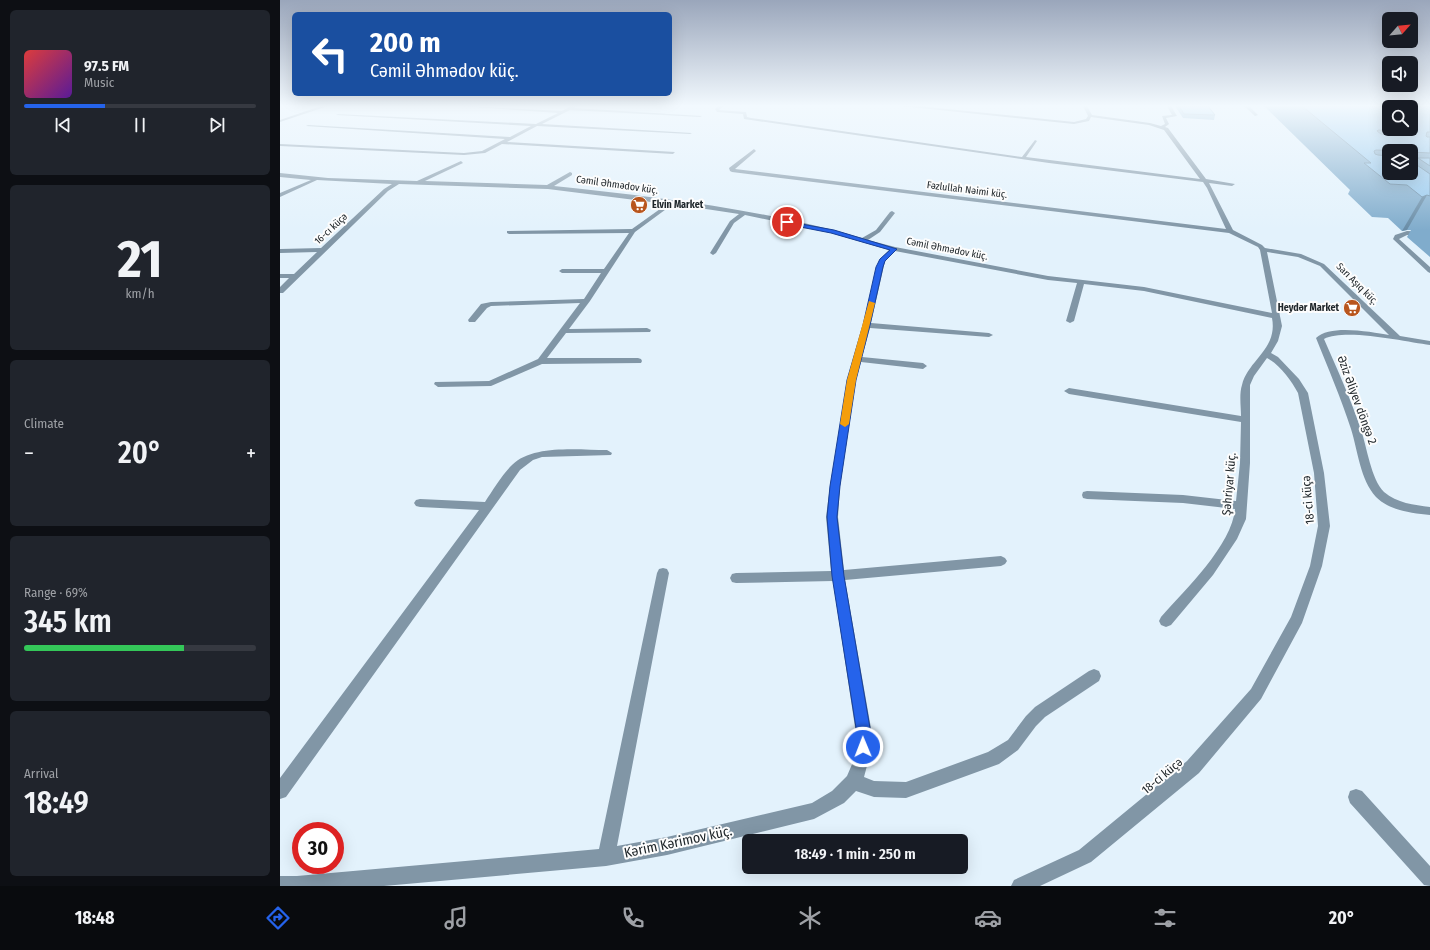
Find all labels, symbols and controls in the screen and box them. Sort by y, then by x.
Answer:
north arrow [1382,12,1418,48]
map controls [1382,12,1418,180]
text: 200 m [370,26,441,59]
icon: left [304,28,356,80]
button: sound [1382,56,1418,92]
text: 97.5 FM [84,57,129,75]
text: Cəmil Əhmədov küç. [370,60,519,82]
text: Music [84,75,114,90]
button: search [1382,100,1418,136]
icon: previous [52,114,74,136]
icon: pause [129,114,151,136]
icon: next [206,114,228,136]
button: layers [1382,144,1418,180]
street label: Cəmil Əhmədov küç. [575,173,659,197]
street label: Fəzlullah Nəimi küç. [926,179,1008,201]
supermarket icon: Elvin Market [629,195,649,215]
place label: Elvin Market [652,199,704,211]
pin [770,205,804,239]
street label: 16-cı küçə [312,211,350,247]
icon: arrive [776,211,798,233]
text: 21 [117,228,163,291]
street label: Cəmil Əhmədov küç. [905,235,989,263]
street label: Sarı Aşıq küç. [1334,261,1380,307]
text: km/h [126,286,155,301]
supermarket icon: Heydər Market [1342,298,1362,318]
place label: Heydər Market [1278,302,1339,314]
street label: Əziz Əliyev döngə 2 [1334,354,1380,446]
text: Climate [24,416,64,431]
text: 20° [118,435,162,471]
text: − [24,440,34,467]
text: + [246,440,256,467]
street label: Şəhriyar küç. [1219,451,1239,516]
street label: 18-ci küçə [1299,475,1317,525]
text: Range · 69% [24,585,88,600]
text: 345 km [24,604,112,640]
position arrow [842,726,884,768]
street label: 18-ci küçə [1139,755,1185,797]
text: Arrival [24,766,58,781]
text: 18:49 [24,785,89,821]
speed limit sign: 30 [292,822,344,874]
street label: Kərim Kərimov küç. [623,822,733,862]
text: 18:49 · 1 min · 250 m [794,845,916,863]
icon: directions [264,904,292,932]
icon: music [442,904,470,932]
icon: phone [619,904,647,932]
icon: climate [796,904,824,932]
icon: car [974,904,1002,932]
icon: filters [1151,904,1179,932]
text: 18:48 [75,907,115,929]
text: 20° [1329,907,1355,929]

